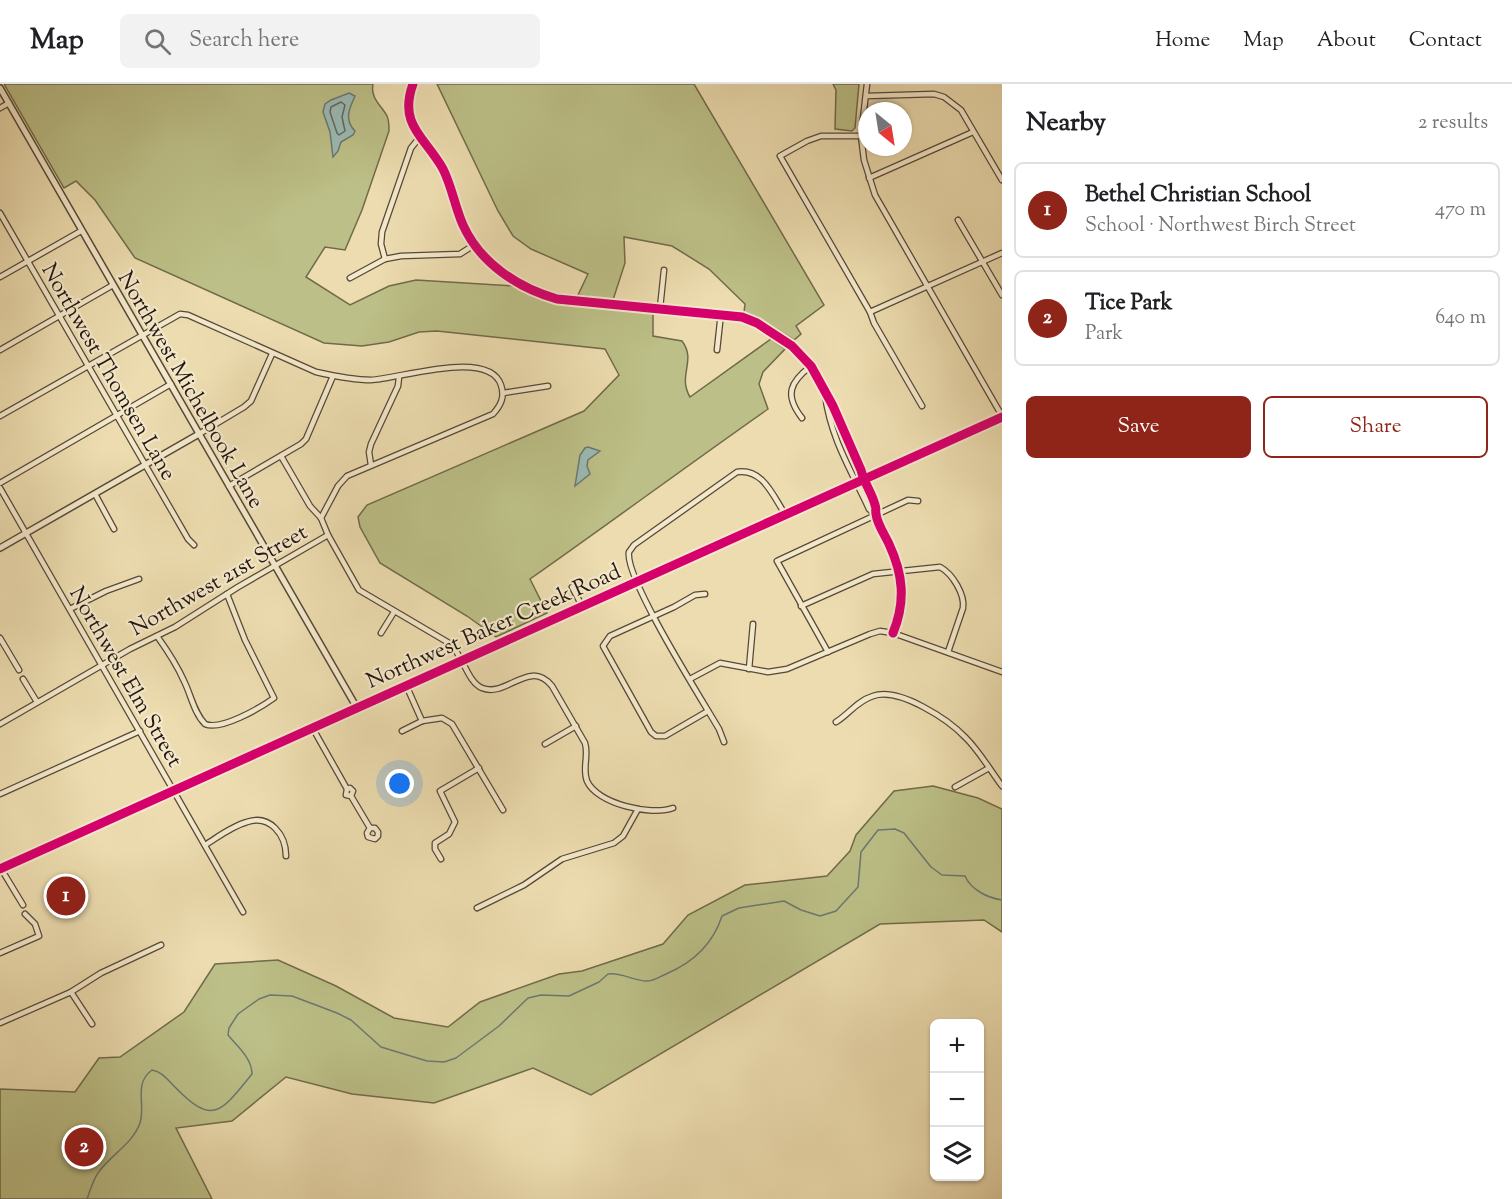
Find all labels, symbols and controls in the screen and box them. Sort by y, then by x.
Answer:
search box [120,14,540,68]
text: Map [30,21,84,61]
icon: search [141,25,174,58]
text: Search here [189,25,299,57]
text: Home [1155,26,1210,56]
text: Map [1243,26,1284,56]
text: About [1317,26,1376,56]
text: Contact [1409,26,1482,56]
north arrow [858,102,912,156]
text: Nearby [1026,105,1106,142]
text: 2 results [1418,109,1488,138]
text: Bethel Christian School [1085,180,1311,212]
text: 1 [1044,196,1051,225]
text: 470 m [1435,196,1486,225]
text: School · Northwest Birch Street [1085,212,1356,241]
street label: Northwest Thomsen Lane [32,258,183,487]
street label: Northwest Michelbook Lane [108,266,271,515]
text: Tice Park [1085,288,1172,320]
text: 2 [1043,304,1052,333]
text: 640 m [1435,304,1486,333]
text: Park [1085,320,1123,349]
button: Save [1026,396,1251,458]
button: Share [1263,396,1488,458]
street label: Northwest 21st Street [125,517,315,645]
street label: Northwest Baker Creek Road [362,557,627,698]
street label: Northwest Elm Street [60,581,189,774]
your location [385,769,414,798]
pin: 1 [46,874,86,918]
map controls [930,1019,984,1181]
button: + [930,1019,984,1073]
button: − [930,1073,984,1127]
pin: 2 [64,1124,104,1170]
button: layers [930,1127,984,1181]

